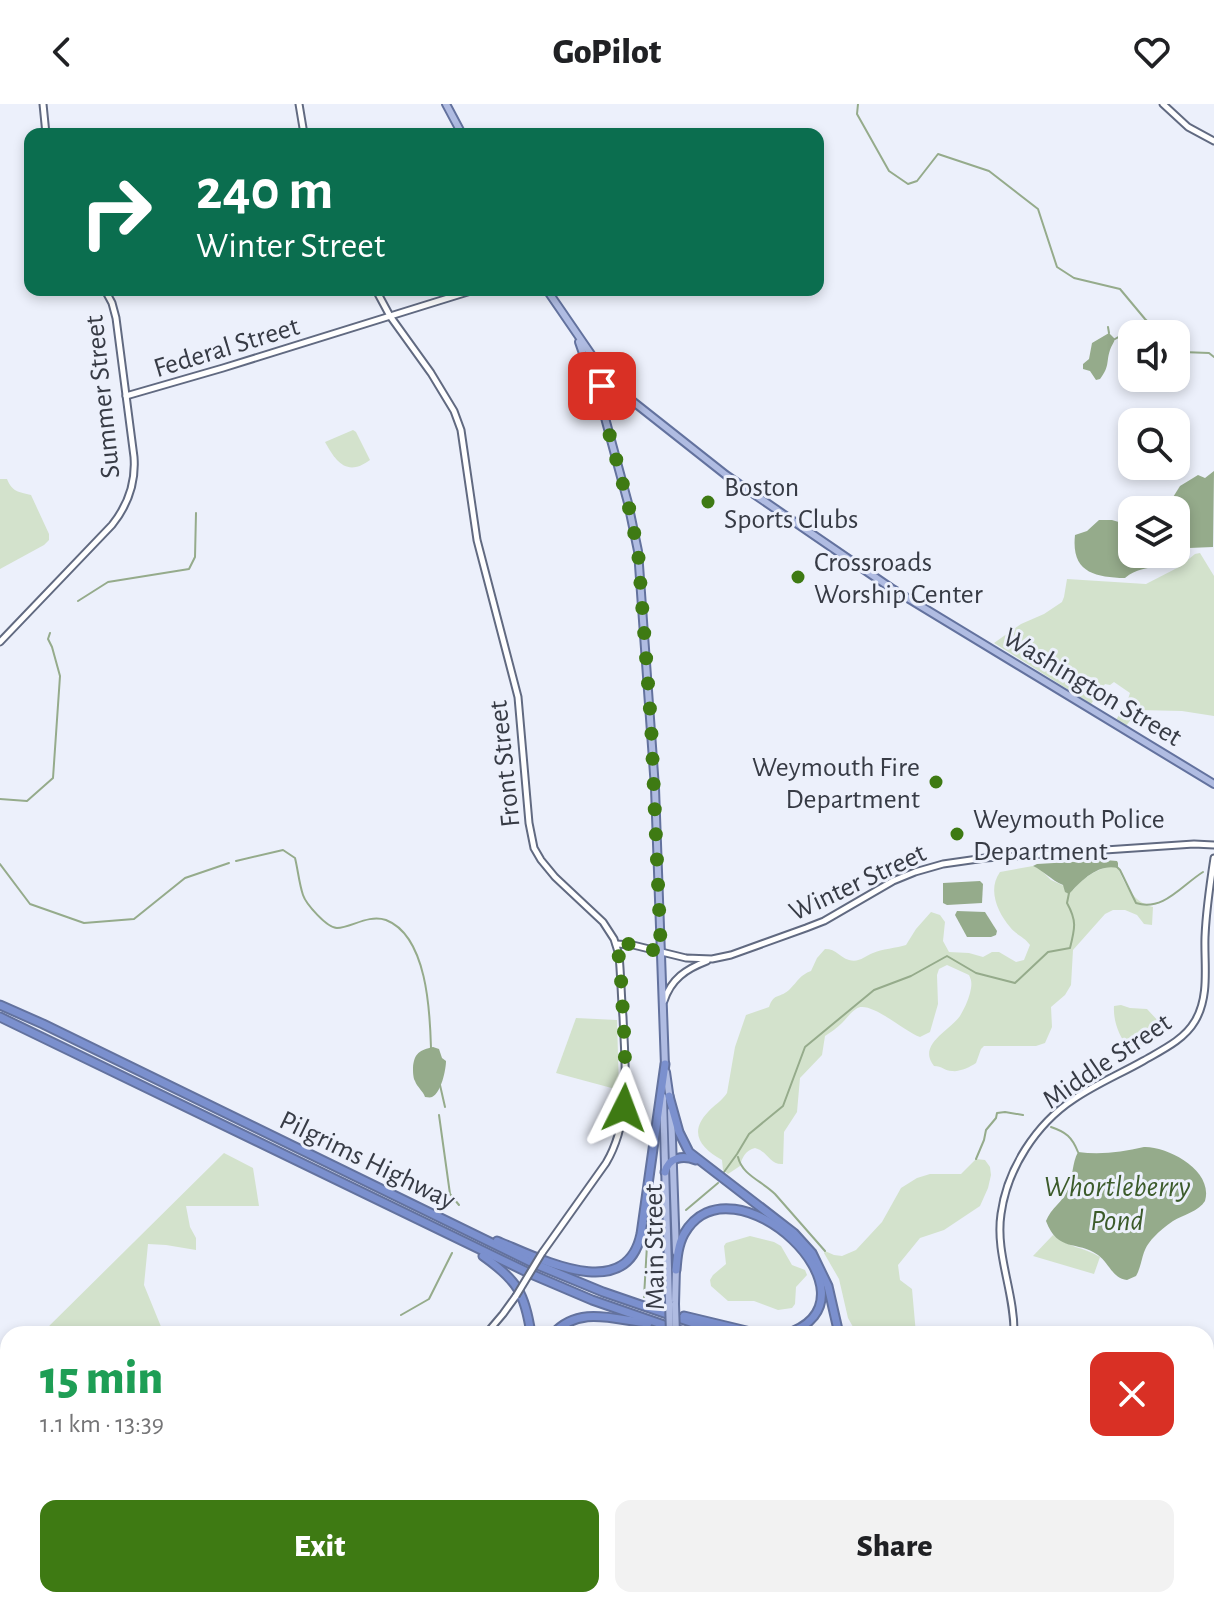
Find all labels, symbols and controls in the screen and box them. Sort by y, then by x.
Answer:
icon: back [40,30,84,74]
icon: heart [1130,30,1174,74]
text: GoPilot [553,34,661,70]
icon: right [64,160,168,264]
text: 240 m [196,163,333,219]
text: Winter Street [196,228,385,264]
street label: Federal Street [150,312,303,383]
street label: Summer Street [80,314,125,480]
map controls [1118,320,1190,568]
button: sound [1118,320,1190,392]
pin [568,352,636,420]
icon: arrive [580,364,624,408]
button: search [1118,408,1190,480]
place label: Boston Sports Clubs [724,474,858,534]
marker: Boston Sports Clubs [699,493,717,511]
button: layers [1118,496,1190,568]
place label: Crossroads Worship Center [814,549,983,609]
marker: Crossroads Worship Center [789,568,807,586]
street label: Washington Street [998,623,1186,752]
street label: Front Street [484,699,526,829]
place label: Weymouth Fire Department [752,754,920,814]
marker: Weymouth Fire Department [927,773,945,791]
place label: Weymouth Police Department [973,806,1165,866]
marker: Weymouth Police Department [948,825,966,843]
street label: Winter Street [785,839,931,927]
street label: Middle Street [1038,1009,1176,1115]
position arrow [582,1066,666,1150]
street label: Pilgrims Highway [275,1106,459,1215]
water label: Whortleberry Pond [1044,1172,1191,1236]
street label: Main Street [640,1183,670,1310]
button: close [1090,1352,1174,1436]
text: 15 min [40,1355,163,1403]
text: 1.1 km · 13:39 [40,1411,164,1437]
button: Exit [40,1500,599,1592]
button: Share [615,1500,1174,1592]

